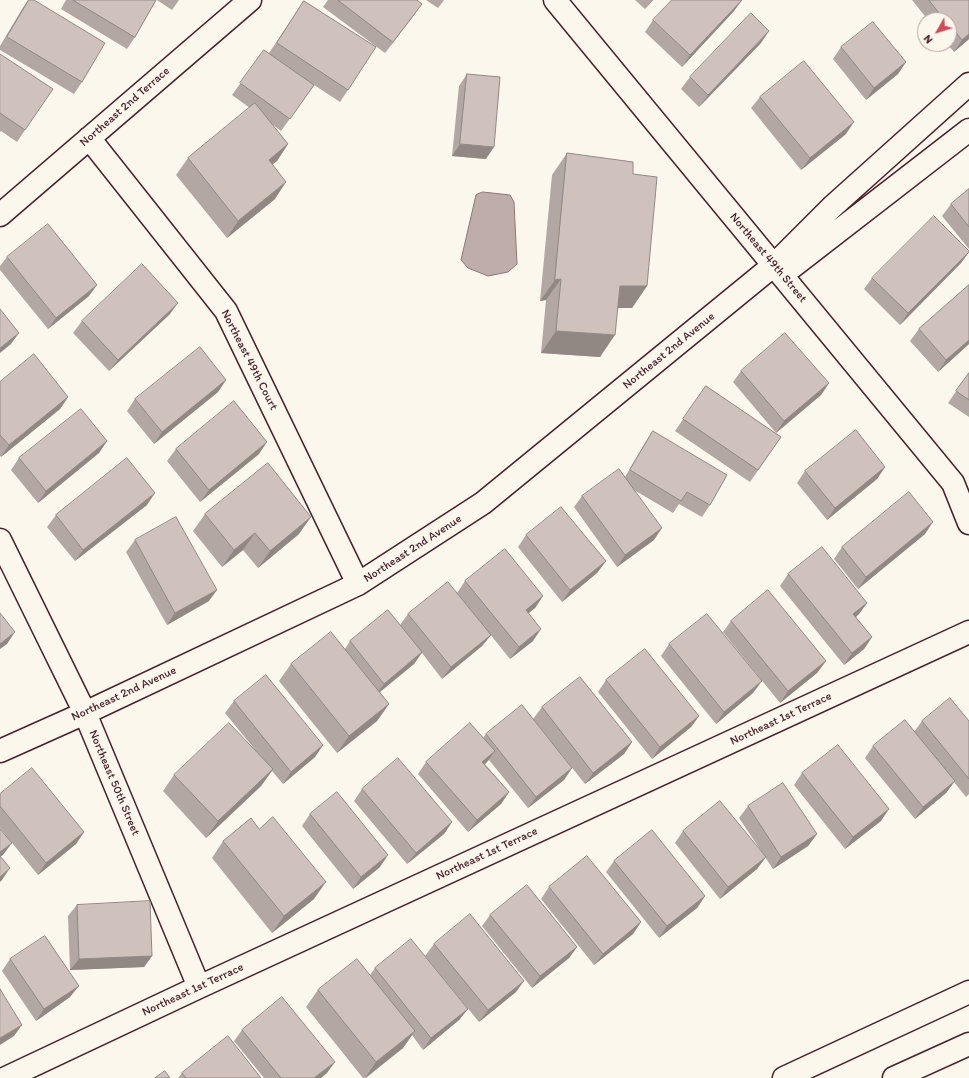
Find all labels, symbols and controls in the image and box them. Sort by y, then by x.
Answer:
north arrow [917,12,957,52]
text: N [921,32,935,46]
street label: Northeast 2nd Terrace [77,64,173,150]
street label: Northeast 49th Street [726,210,810,306]
street label: Northeast 49th Court [217,307,281,413]
street label: Northeast 2nd Avenue [620,310,718,392]
street label: Northeast 2nd Avenue [361,512,465,586]
street label: Northeast 2nd Avenue [69,663,179,725]
street label: Northeast 1st Terrace [728,689,834,749]
street label: Northeast 50th Street [85,728,143,838]
street label: Northeast 1st Terrace [434,824,540,884]
street label: Northeast 1st Terrace [140,960,246,1020]

